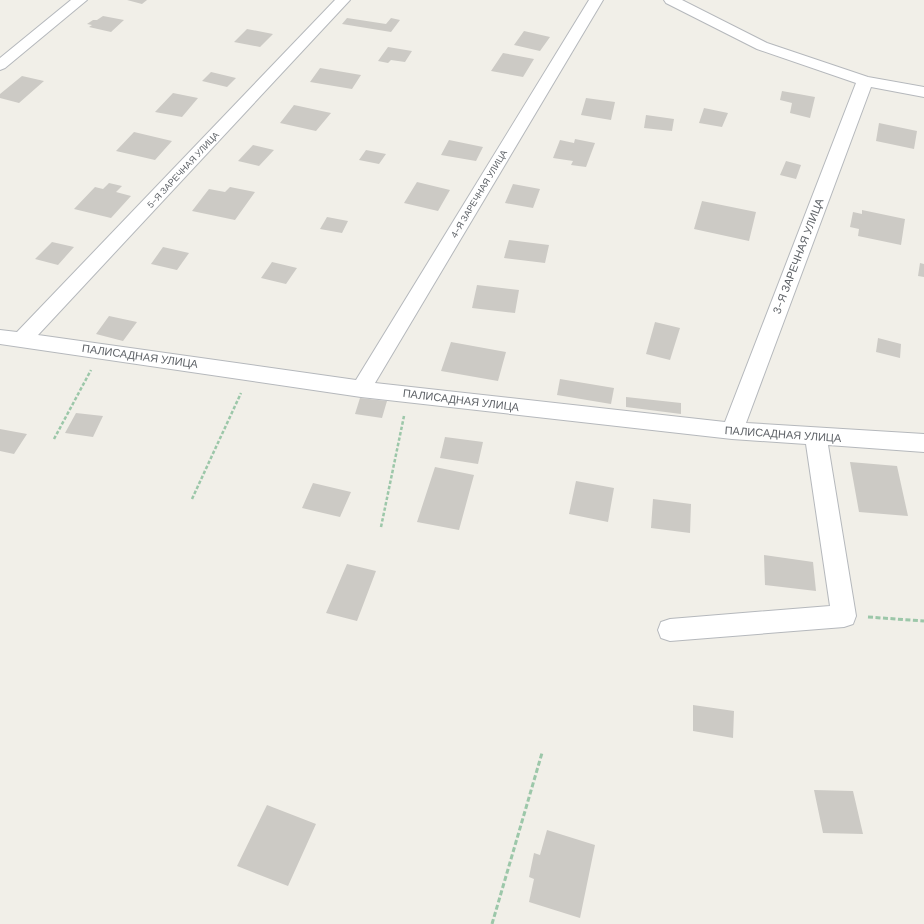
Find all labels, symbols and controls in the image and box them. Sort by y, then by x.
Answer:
street label: 5-Я ЗАРЕЧНАЯ УЛИЦА [144,129,222,211]
street label: 4-Я ЗАРЕЧНАЯ УЛИЦА [448,148,510,240]
street label: 3-Я ЗАРЕЧНАЯ УЛИЦА [769,196,827,316]
street label: ПАЛИСАДНАЯ УЛИЦА [81,341,199,371]
street label: ПАЛИСАДНАЯ УЛИЦА [402,386,520,414]
street label: ПАЛИСАДНАЯ УЛИЦА [724,423,842,445]

